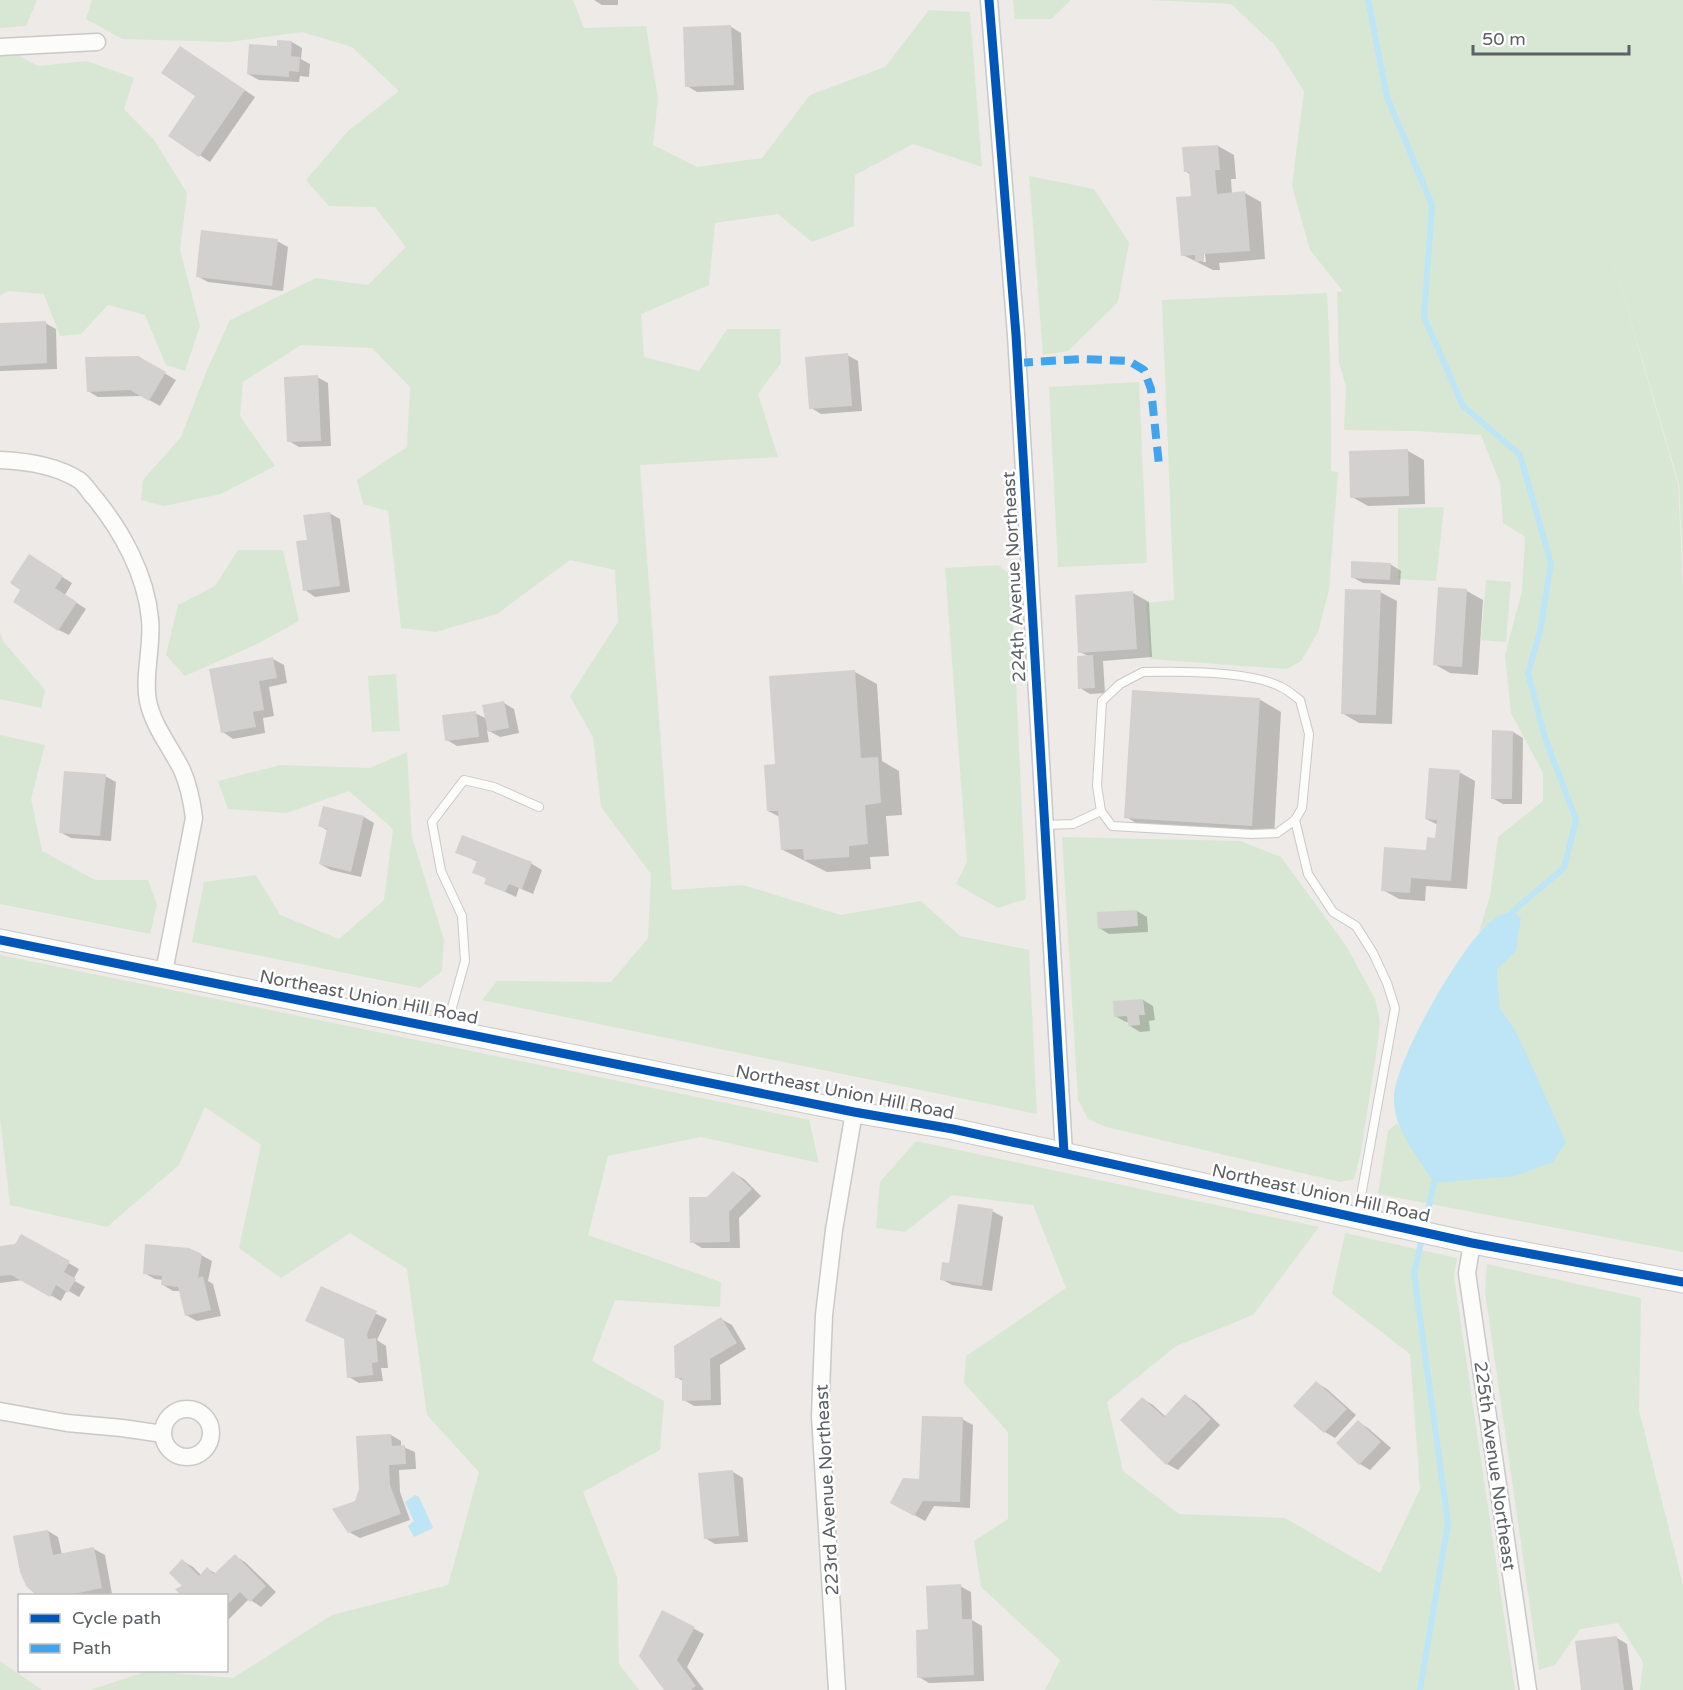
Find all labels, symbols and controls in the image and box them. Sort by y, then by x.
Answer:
scale bar [1473,18,1629,56]
text: 50 m [1482,28,1526,50]
street label: 224th Avenue Northeast [997,471,1031,683]
street label: Northeast Union Hill Road [258,965,480,1029]
street label: Northeast Union Hill Road [734,1060,956,1124]
street label: Northeast Union Hill Road [1210,1159,1432,1227]
street label: 225th Avenue Northeast [1469,1360,1521,1572]
street label: 223rd Avenue Northeast [810,1384,844,1596]
legend [18,1594,228,1672]
text: Cycle path [72,1607,161,1629]
text: Path [72,1637,111,1659]

